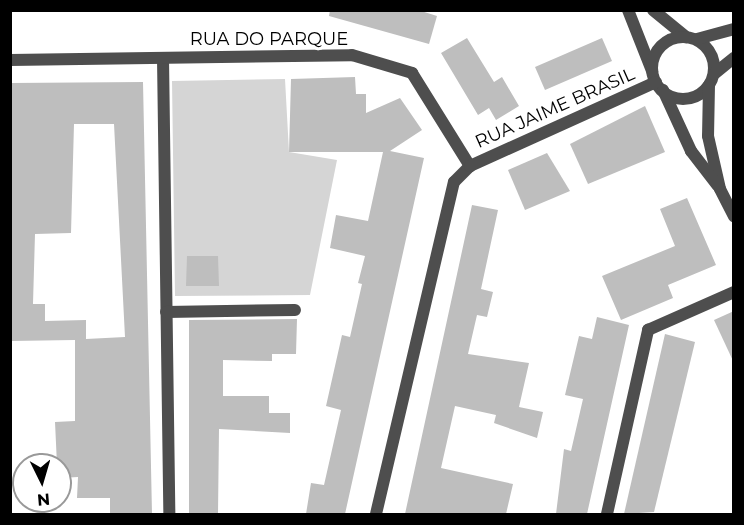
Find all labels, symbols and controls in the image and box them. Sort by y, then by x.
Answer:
street label: RUA DO PARQUE [190,28,348,50]
street label: RUA JAIME BRASIL [472,63,638,153]
north arrow [12,453,72,513]
text: N [36,489,51,509]

